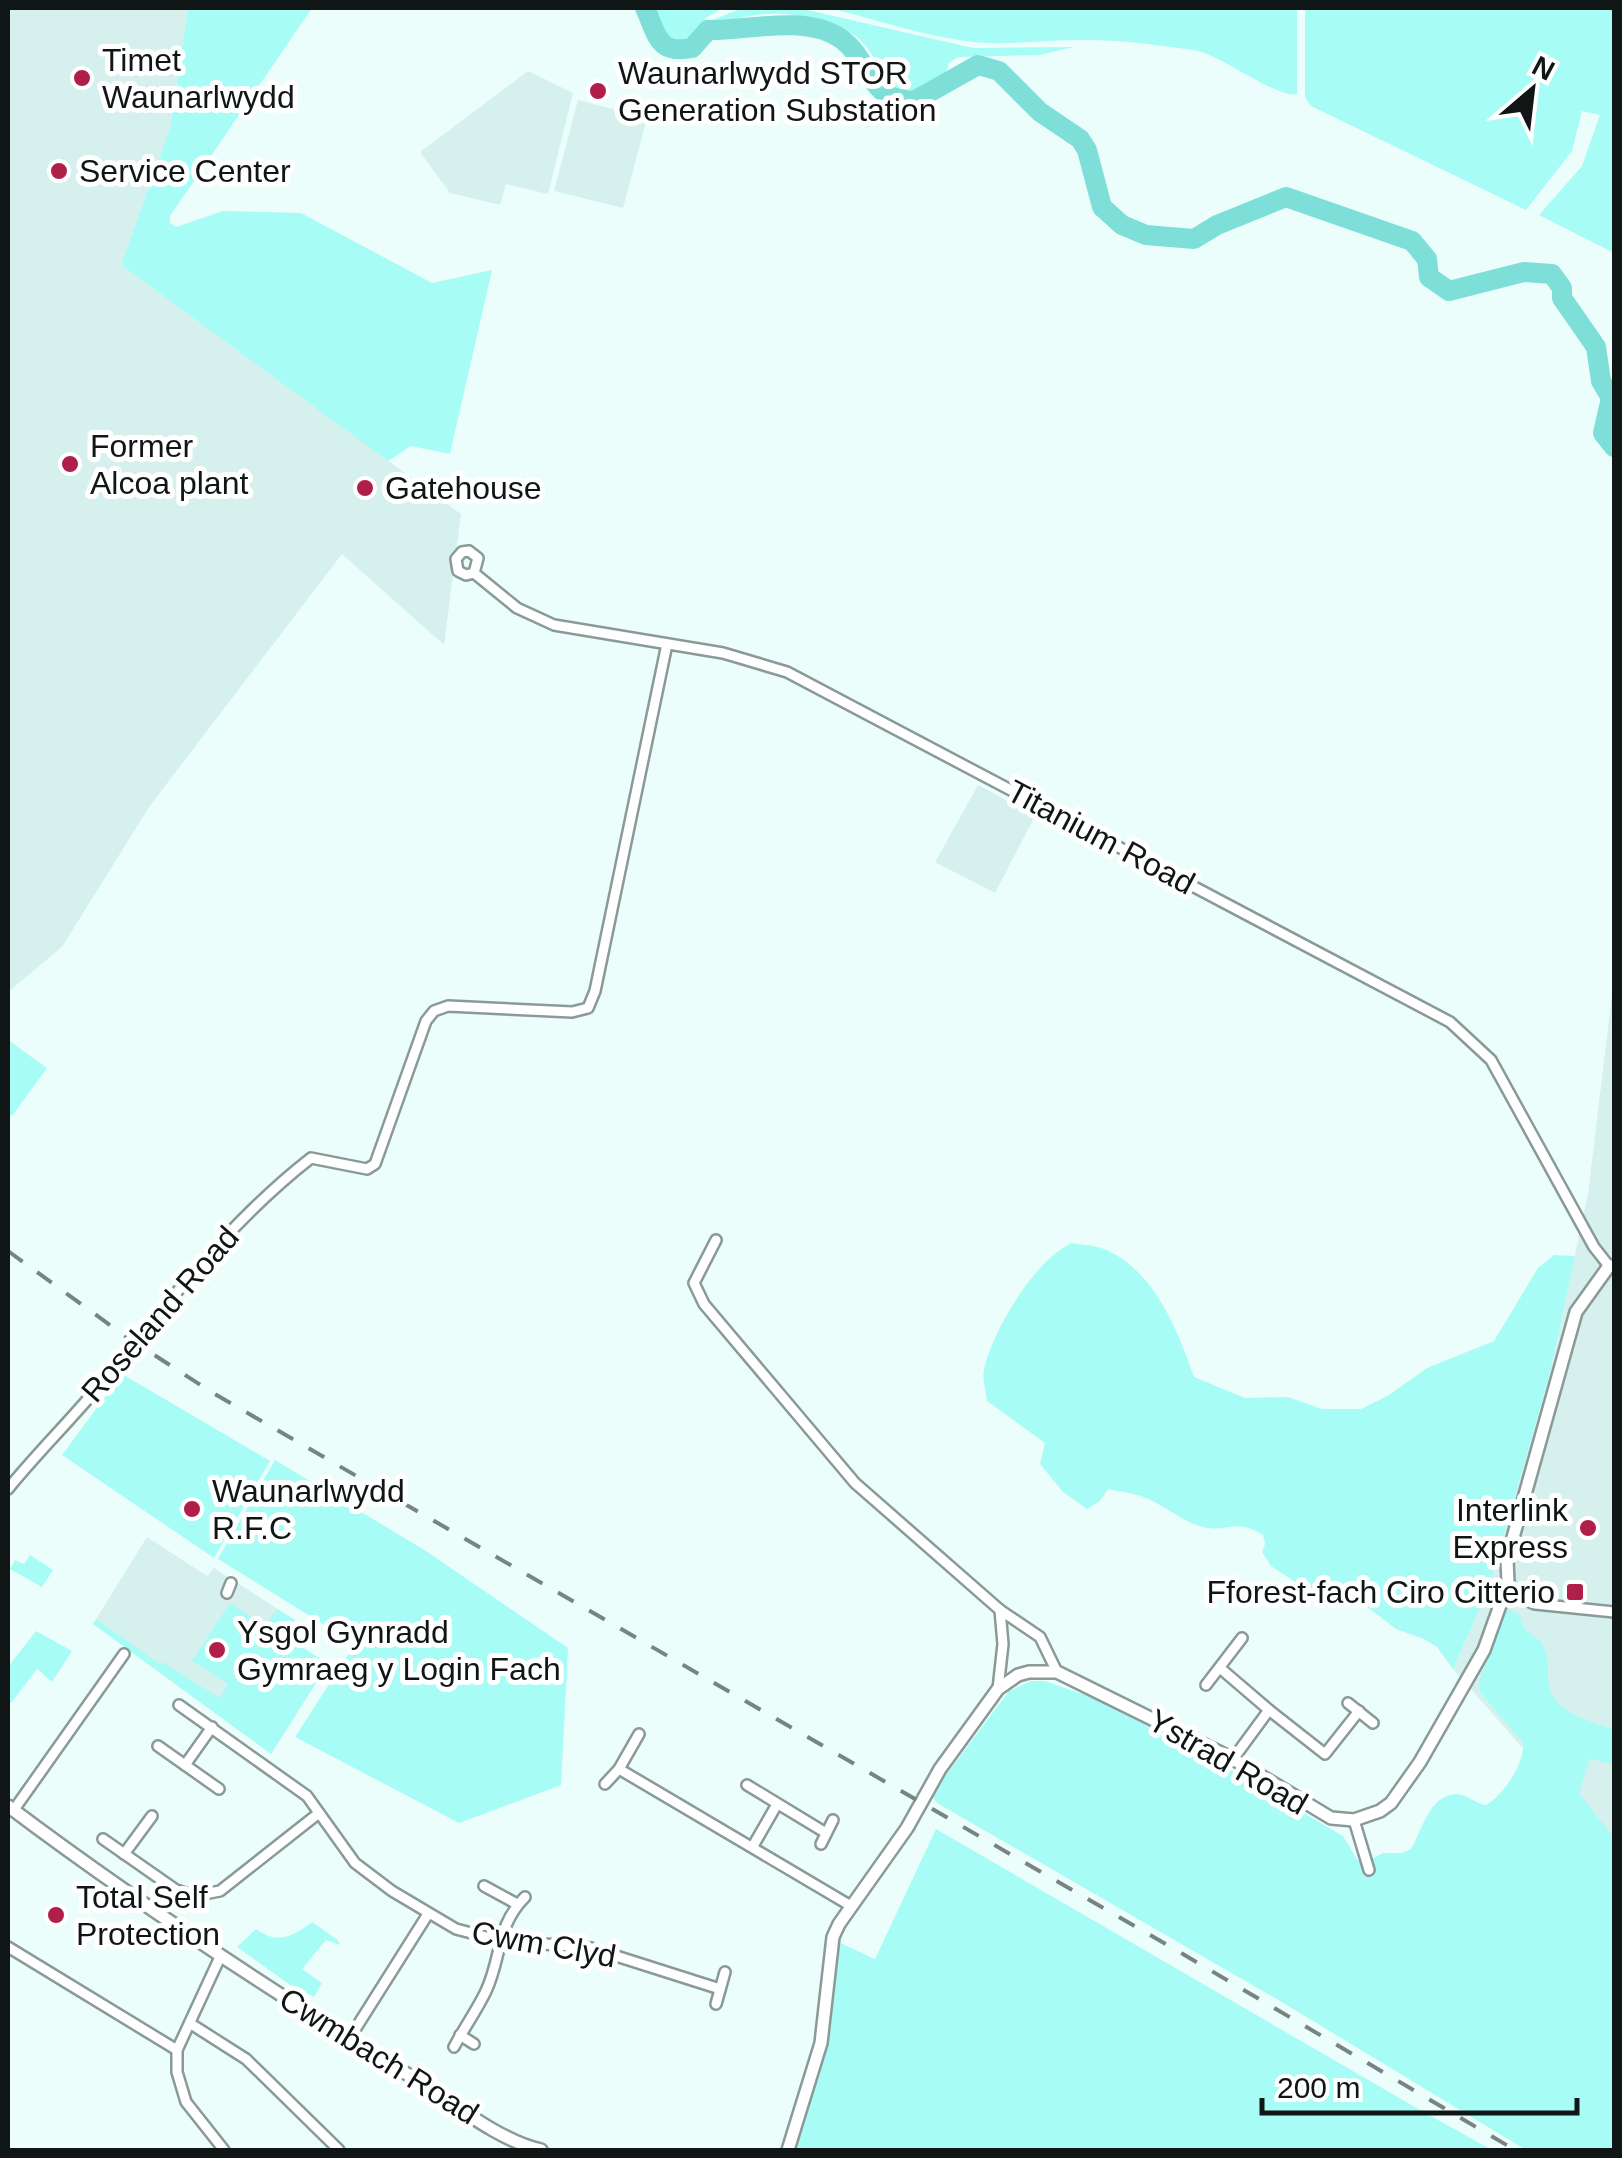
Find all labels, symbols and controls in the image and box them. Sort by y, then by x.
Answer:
north arrow [1482,40,1582,140]
place label: Timet Waunarlwydd [102,42,295,115]
text: N [1527,50,1560,87]
place label: Waunarlwydd STOR Generation Substation [618,55,936,128]
marker: Timet Waunarlwydd [71,67,93,89]
marker: Waunarlwydd STOR Generation Substation [587,80,609,102]
place label: Service Center [79,153,291,189]
marker: Service Center [48,160,70,182]
place label: Former Alcoa plant [90,428,248,501]
marker: Former Alcoa plant [59,453,81,475]
place label: Gatehouse [385,470,542,506]
marker: Gatehouse [354,477,376,499]
street label: Titanium Road [1001,773,1201,901]
street label: Roseland Road [74,1219,246,1409]
place label: Waunarlwydd R.F.C [212,1473,405,1546]
place label: Interlink Express [1452,1492,1569,1565]
marker: Waunarlwydd R.F.C [181,1498,203,1520]
marker: Interlink Express [1577,1517,1599,1539]
place label: Fforest-fach Ciro Citterio [1206,1574,1555,1610]
marker: Fforest-fach Ciro Citterio [1564,1581,1586,1603]
place label: Ysgol Gynradd Gymraeg y Login Fach [237,1614,561,1687]
marker: Ysgol Gynradd Gymraeg y Login Fach [206,1639,228,1661]
street label: Ystrad Road [1142,1702,1314,1822]
place label: Total Self Protection [76,1879,220,1952]
marker: Total Self Protection [45,1904,67,1926]
street label: Cwm Clyd [469,1914,619,1974]
street label: Cwmbach Road [273,1980,485,2132]
scale bar [1262,2053,1577,2115]
text: 200 m [1277,2071,1360,2104]

